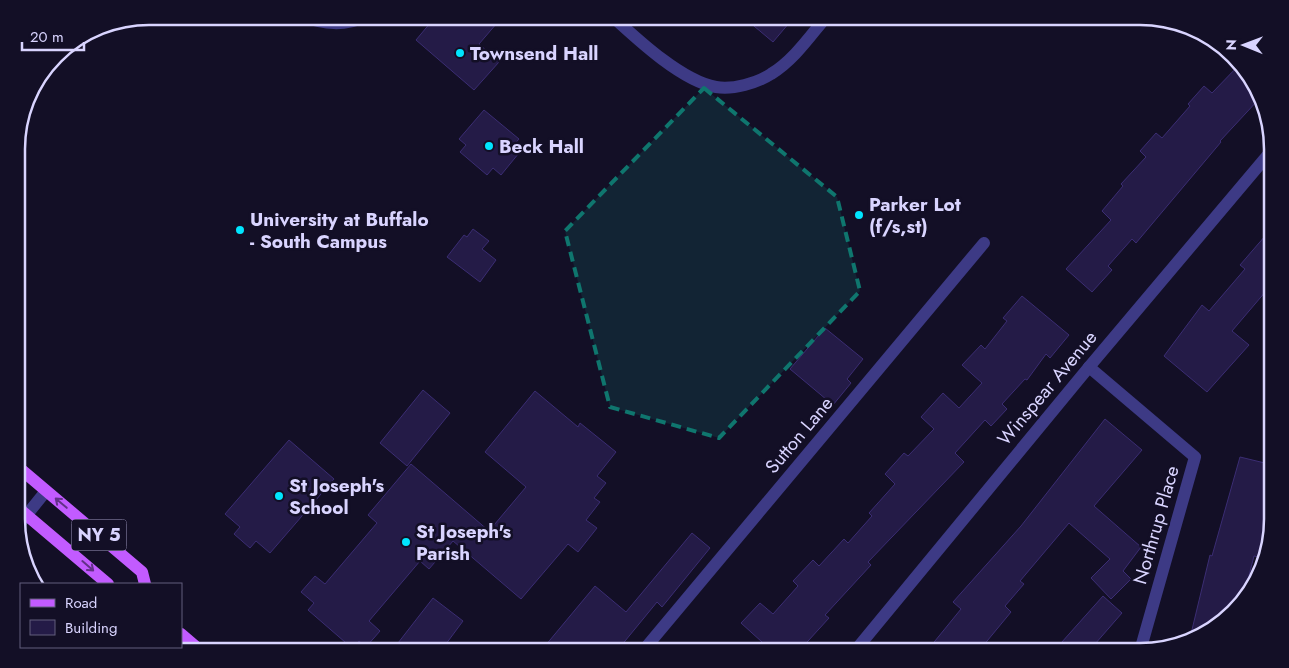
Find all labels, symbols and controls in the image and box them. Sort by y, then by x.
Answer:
scale bar [22,20,85,52]
north arrow [1219,20,1269,70]
text: 20 m [30,26,64,48]
text: N [1221,39,1241,51]
place label: Townsend Hall [470,40,598,67]
marker: Townsend Hall [454,47,466,59]
place label: Beck Hall [499,133,584,160]
marker: Beck Hall [483,140,495,152]
place label: Parker Lot (f/s,st) [869,191,961,240]
place label: University at Buffalo - South Campus [250,206,429,255]
marker: Parker Lot (f/s,st) [853,209,865,221]
marker: University at Buffalo - South Campus [234,224,246,236]
street label: Winspear Avenue [991,325,1103,451]
street label: Sutton Lane [759,391,839,479]
street label: Northrup Place [1126,462,1186,587]
place label: St Joseph's School [289,472,385,521]
marker: St Joseph's School [273,490,285,502]
one-way arrow [55,498,68,509]
place label: St Joseph's Parish [416,518,512,567]
road number: NY 5 [72,520,126,550]
marker: St Joseph's Parish [400,536,412,548]
one-way arrow [81,560,94,572]
legend [20,583,182,648]
text: Road [65,592,97,614]
text: Building [65,617,117,639]

